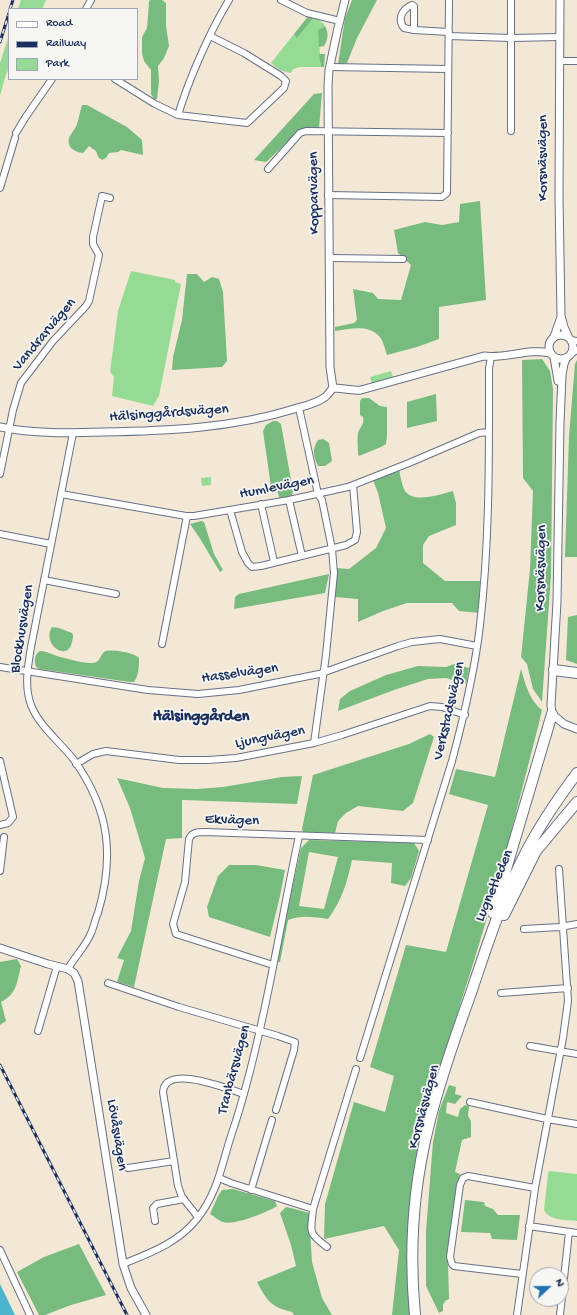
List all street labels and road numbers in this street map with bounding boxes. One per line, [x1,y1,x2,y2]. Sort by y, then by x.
street label: Korsnäsvägen [535,115,553,201]
street label: Kopparvägen [305,151,325,235]
street label: Vandrarvägen [9,295,81,375]
street label: Hälsinggårdsvägen [109,401,229,427]
street label: Humlevägen [238,472,316,504]
street label: Korsnäsvägen [532,525,552,611]
street label: Blockhusvägen [7,583,39,675]
street label: Hasselvägen [200,660,280,688]
street label: Verkstadsvägen [430,660,470,762]
street label: Ljungvägen [233,722,307,754]
street label: Ekvägen [205,811,259,831]
street label: Lugnetleden [472,847,518,925]
street label: Tranbärsvägen [214,1023,256,1117]
street label: Korsnäsvägen [405,1063,445,1151]
street label: Lövåsvägen [101,1098,131,1172]

